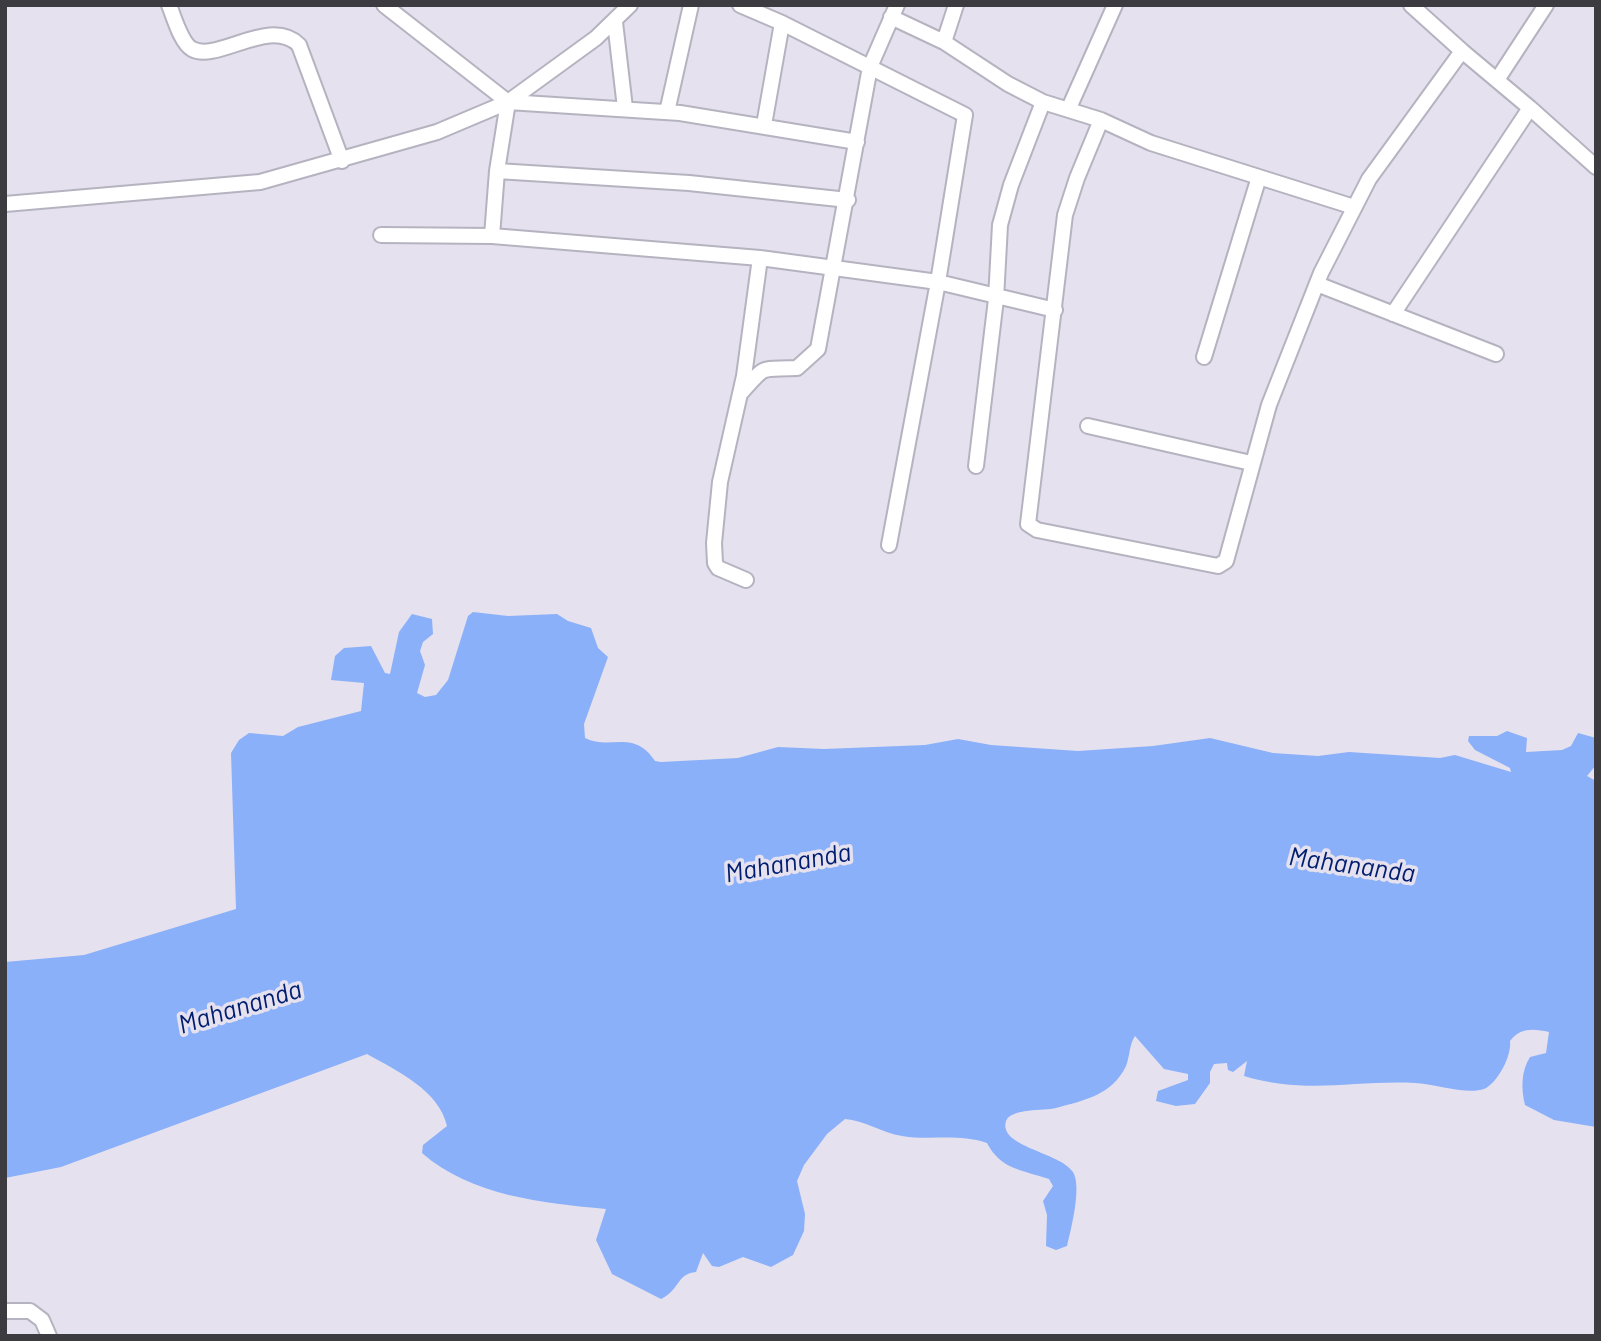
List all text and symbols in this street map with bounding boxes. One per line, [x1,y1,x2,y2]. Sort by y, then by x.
water label: Mahananda [723,837,853,889]
water label: Mahananda [1287,841,1417,889]
water label: Mahananda [174,973,306,1041]

